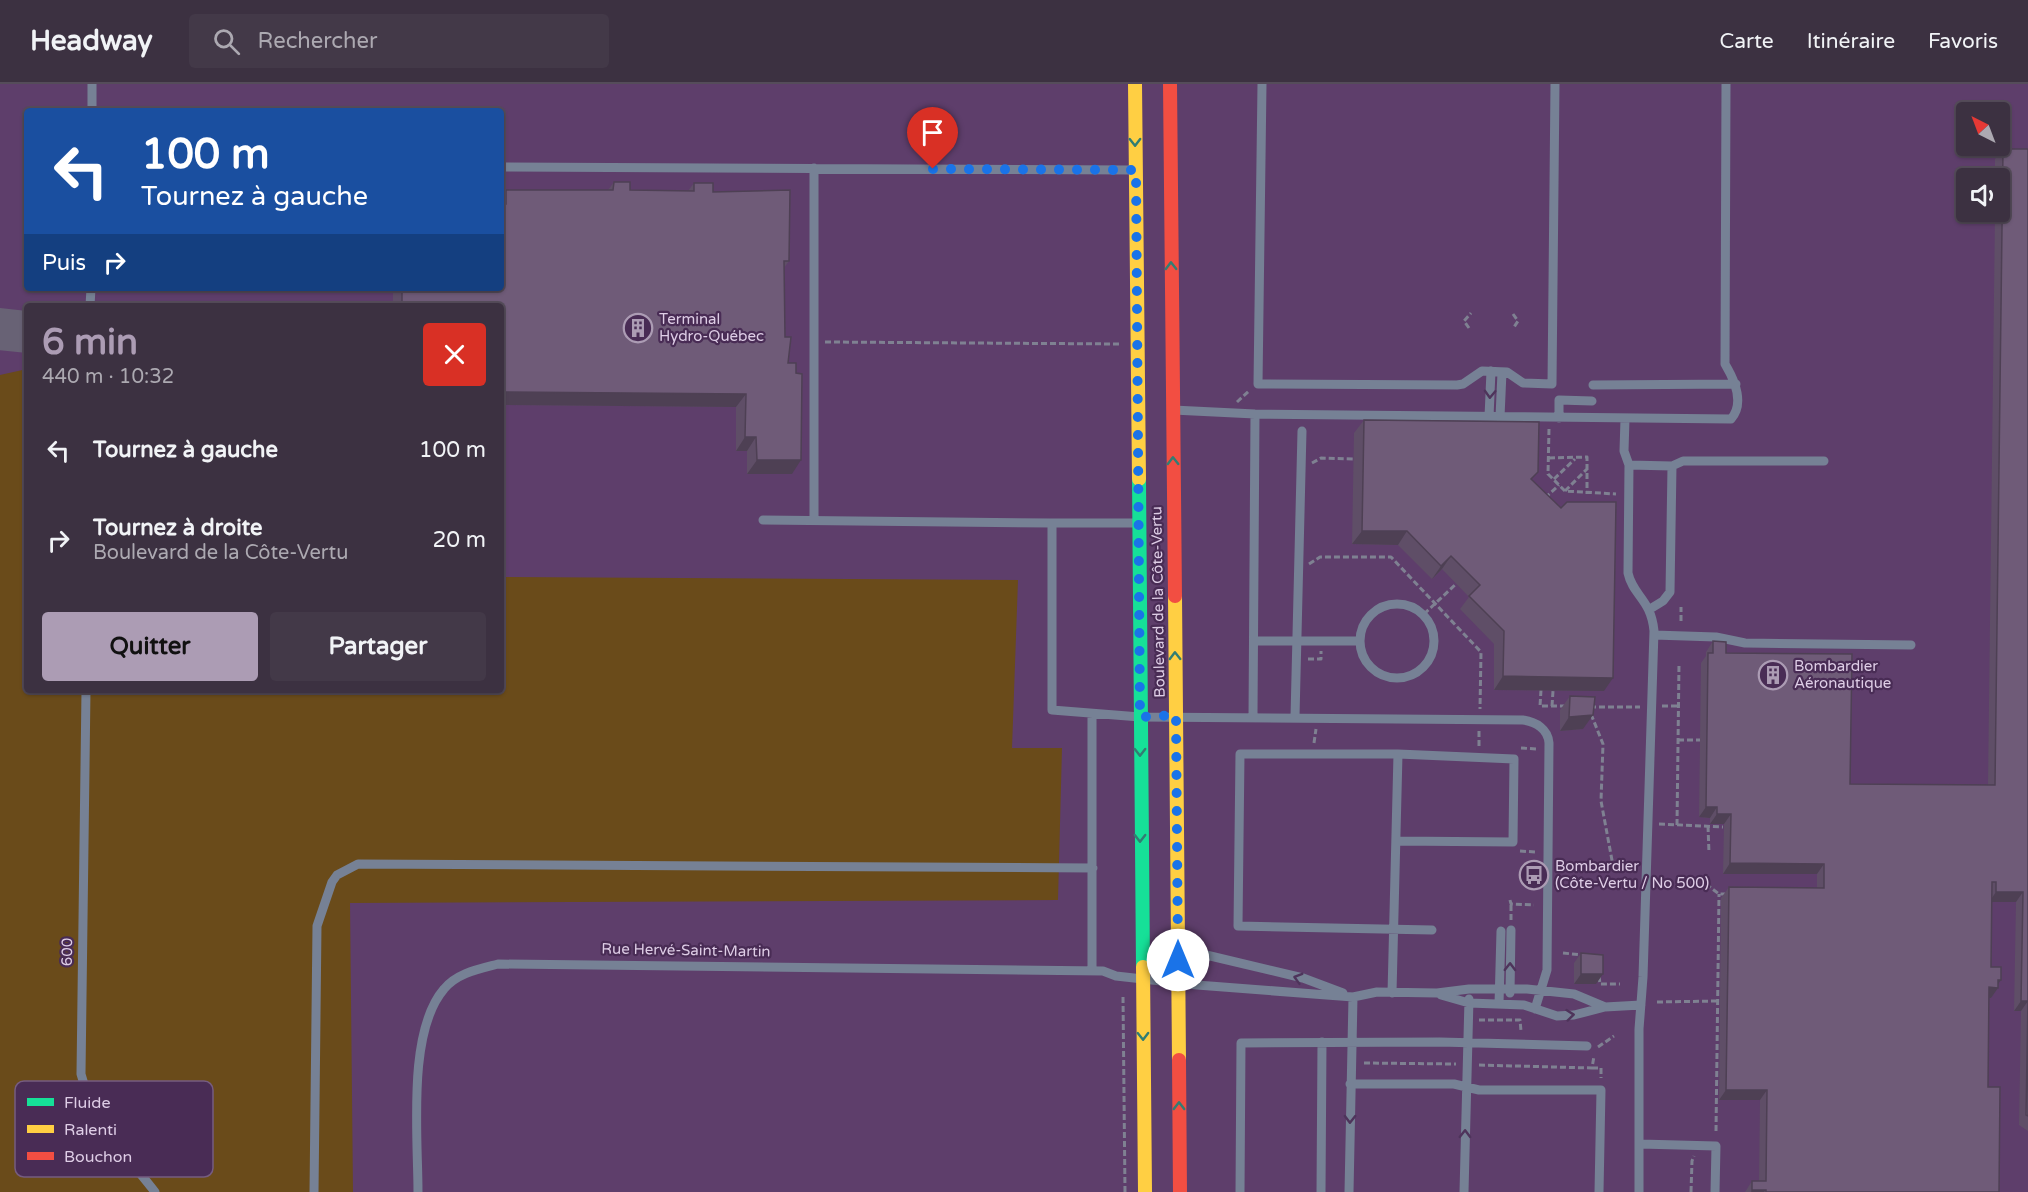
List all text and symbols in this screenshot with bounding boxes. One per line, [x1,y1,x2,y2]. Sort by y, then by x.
search box [189,14,609,68]
text: Headway [30,24,153,58]
icon: search [210,25,243,58]
text: Rechercher [258,28,377,54]
text: Carte [1720,29,1774,54]
text: Itinéraire [1807,29,1895,54]
text: Favoris [1928,29,1998,54]
north arrow [1956,102,2010,156]
map controls [1956,102,2010,222]
pin [907,107,958,169]
icon: arrive [916,116,949,149]
text: 100 m [141,129,270,180]
icon: left [42,132,120,210]
one-way arrow [1129,138,1142,147]
button: sound [1956,168,2010,222]
text: Tournez à gauche [141,180,368,213]
icon: right [98,246,131,279]
text: Puis [42,250,86,276]
one-way arrow [1165,262,1177,271]
place label: Terminal Hydro-Québec [659,310,764,345]
building icon: Terminal Hydro-Québec [622,312,654,344]
text: 6 min [42,321,138,364]
button: close [423,323,486,386]
text: 440 m · 10:32 [42,365,174,389]
one-way arrow [1484,390,1497,399]
icon: left [42,434,75,467]
text: Tournez à gauche [93,437,278,463]
text: 100 m [419,437,486,463]
one-way arrow [1167,457,1179,466]
street label: Boulevard de la Côte-Vertu [1147,506,1169,698]
text: Tournez à droite [93,515,262,541]
icon: right [42,524,75,557]
text: 20 m [432,527,486,553]
text: Boulevard de la Côte-Vertu [93,541,348,565]
button: Quitter [42,612,258,681]
button: Partager [270,612,486,681]
one-way arrow [1169,652,1181,661]
place label: Bombardier Aéronautique [1794,657,1891,692]
building icon: Bombardier Aéronautique [1757,659,1789,691]
one-way arrow [1134,748,1146,757]
one-way arrow [1134,833,1146,842]
place label: Bombardier (Côte-Vertu / No 500) [1555,857,1709,892]
bus stop icon: Bombardier (Côte-Vertu / No 500) [1518,859,1550,891]
position arrow [1146,928,1210,992]
street label: 600 [58,938,76,966]
street label: Rue Hervé-Saint-Martin [601,940,771,960]
one-way arrow [1504,963,1516,972]
one-way arrow [1293,972,1303,985]
one-way arrow [1565,1009,1575,1022]
one-way arrow [1137,1032,1149,1041]
legend [15,1081,213,1177]
text: Fluide [64,1093,110,1113]
one-way arrow [1173,1102,1185,1111]
one-way arrow [1344,1114,1356,1123]
text: Ralenti [64,1120,117,1140]
one-way arrow [1459,1129,1471,1138]
text: Bouchon [64,1147,132,1167]

